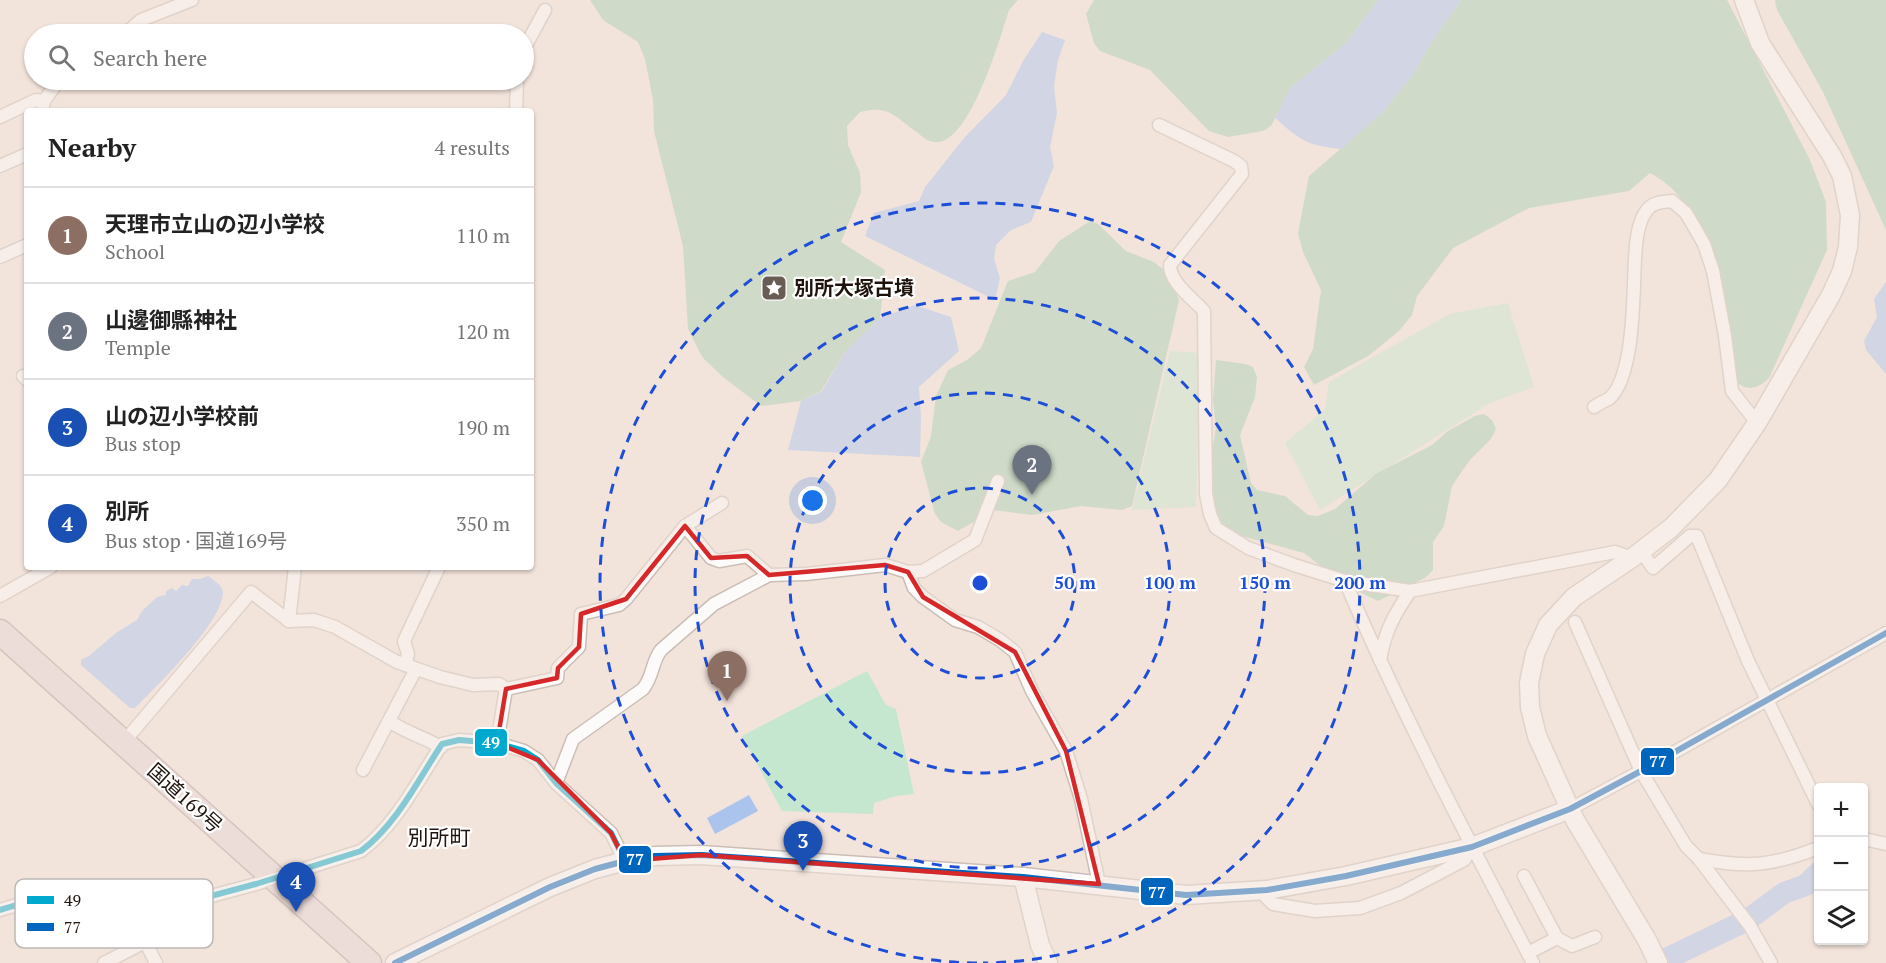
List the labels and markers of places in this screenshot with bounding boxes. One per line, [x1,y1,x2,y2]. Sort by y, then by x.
place icon: 別所大塚古墳 [759,273,789,303]
place label: 別所大塚古墳 [794,274,914,301]
pin: 2 [1012,446,1052,495]
centre of rings [970,573,990,593]
pin: 1 [708,652,746,701]
pin: 3 [784,822,822,871]
pin: 4 [276,862,316,912]

